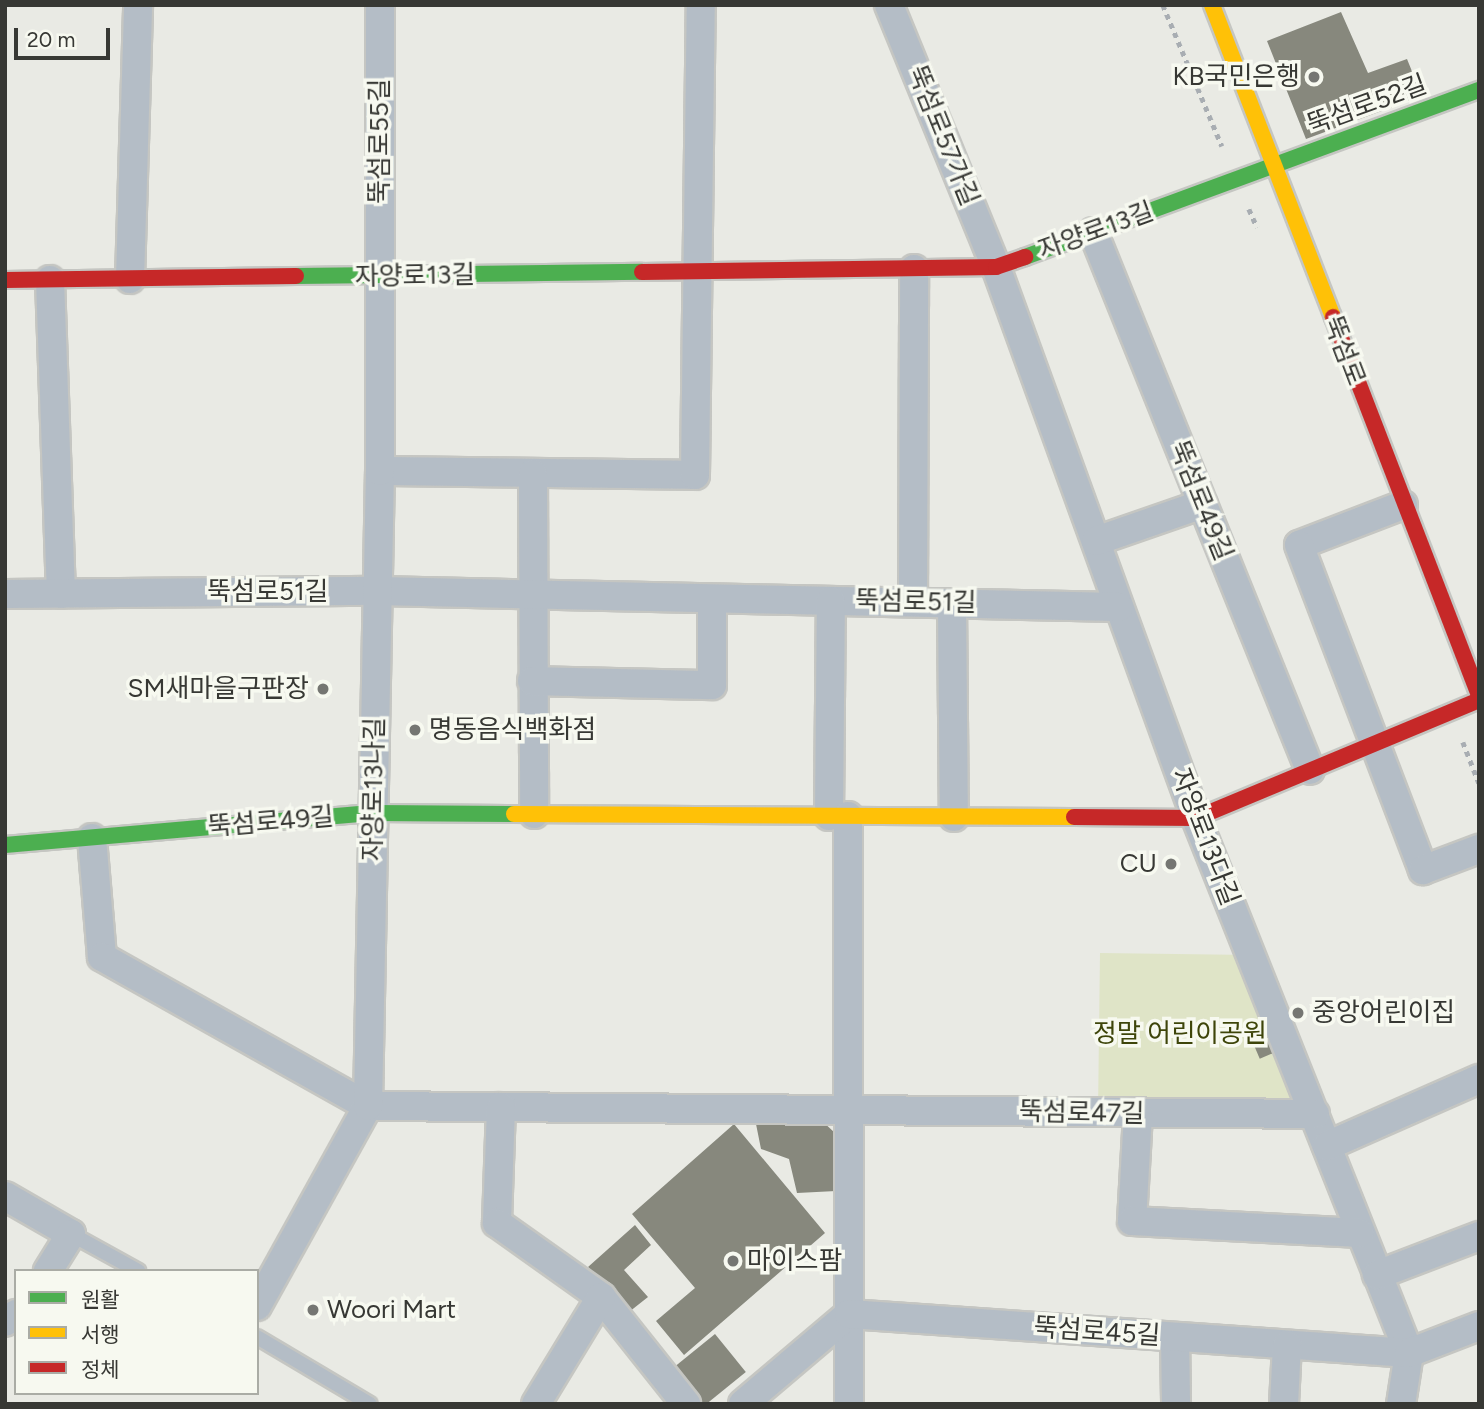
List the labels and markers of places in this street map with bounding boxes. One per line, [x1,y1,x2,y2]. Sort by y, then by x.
place label: KB국민은행 [1173,61,1300,93]
marker: KB국민은행 [1306,69,1322,85]
place label: SM새마을구판장 [128,673,309,705]
marker: SM새마을구판장 [315,681,331,697]
place label: 명동음식백화점 [429,714,596,746]
marker: 명동음식백화점 [407,722,423,738]
place label: CU [1120,848,1157,880]
marker: CU [1163,856,1179,872]
place label: 중앙어린이집 [1312,997,1456,1029]
marker: 중앙어린이집 [1290,1005,1306,1021]
place label: 마이스팜 [747,1245,843,1277]
marker: 마이스팜 [725,1253,741,1269]
place label: Woori Mart [327,1294,456,1326]
marker: Woori Mart [305,1302,321,1318]

